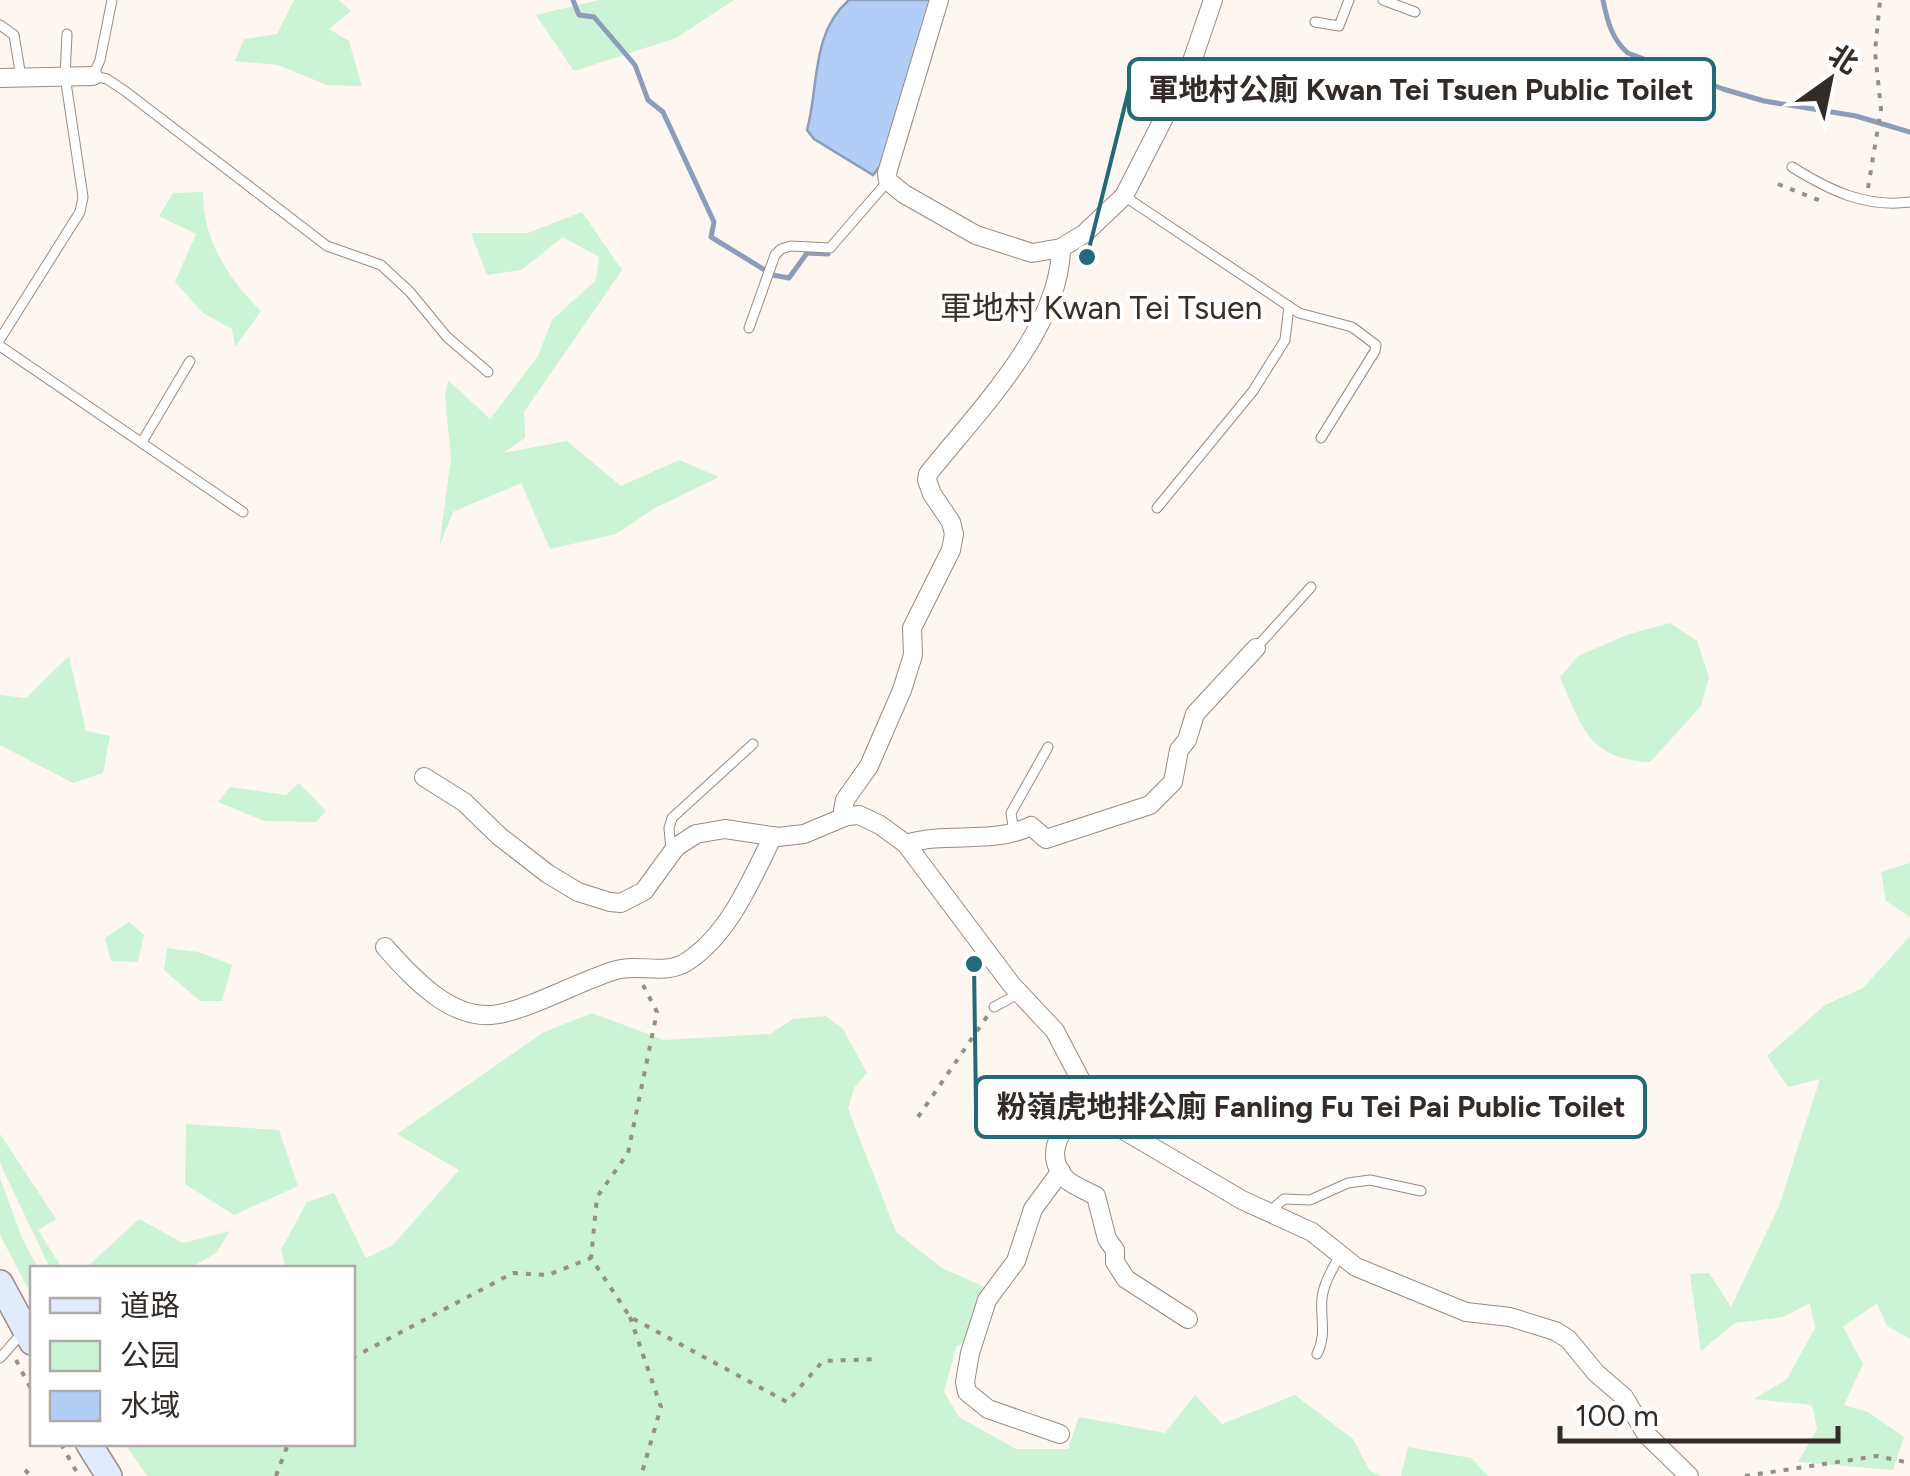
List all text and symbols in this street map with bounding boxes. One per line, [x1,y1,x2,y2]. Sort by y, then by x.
north arrow [1780,30,1880,130]
text: 北 [1823,37,1865,81]
callout: 軍地村公廁 Kwan Tei Tsuen Public Toilet [1129,59,1714,119]
text: 軍地村公廁 Kwan Tei Tsuen Public Toilet [1149,71,1693,108]
district label: 軍地村 Kwan Tei Tsuen [940,289,1262,327]
callout: 粉嶺虎地排公廁 Fanling Fu Tei Pai Public Toilet [976,1077,1645,1137]
text: 粉嶺虎地排公廁 Fanling Fu Tei Pai Public Toilet [996,1088,1626,1125]
legend [30,1266,355,1446]
text: 道路 [120,1287,180,1324]
text: 公园 [120,1337,180,1374]
scale bar [1560,1381,1838,1443]
text: 水域 [120,1387,180,1424]
text: 100 m [1575,1397,1659,1434]

